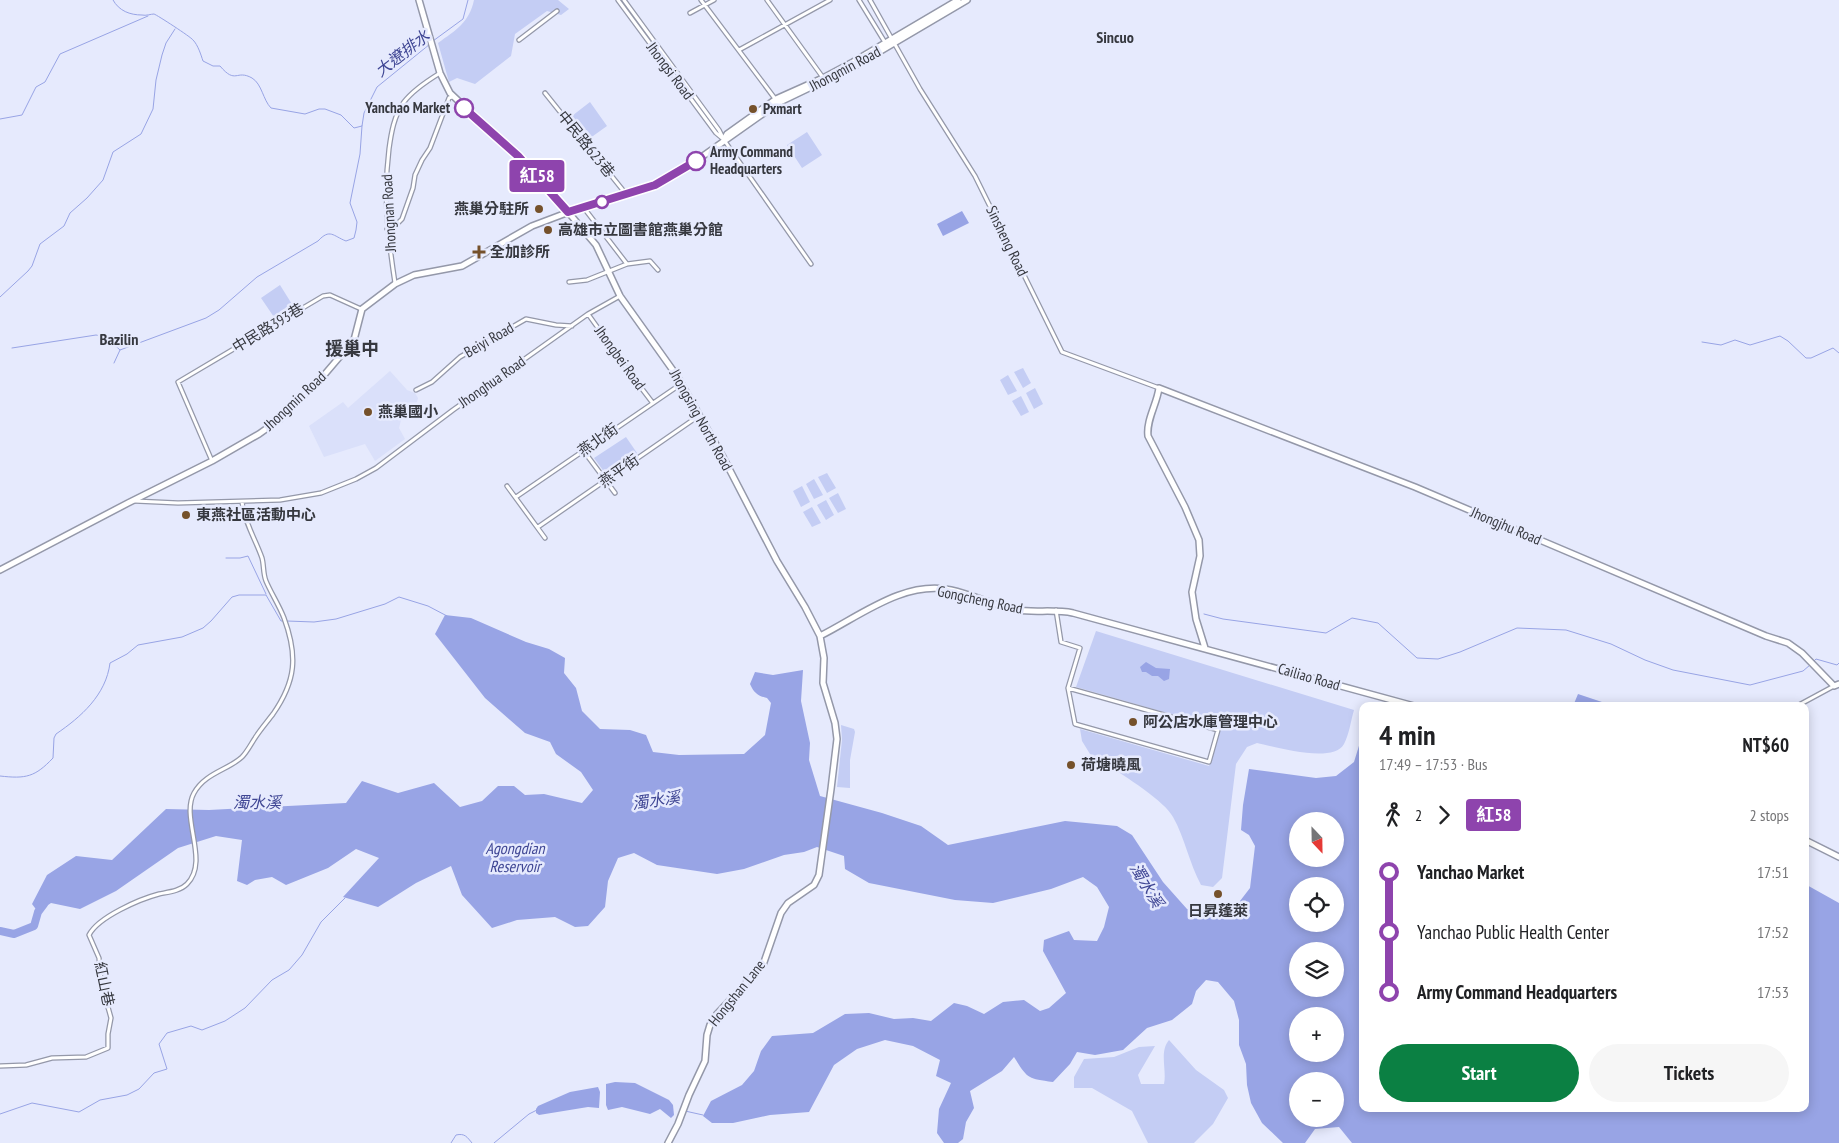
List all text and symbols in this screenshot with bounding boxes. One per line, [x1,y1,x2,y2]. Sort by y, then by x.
water label: 大遼排水 [371,25,434,81]
district label: Sincuo [1096,27,1134,47]
street label: Jhongsi Road [642,37,698,103]
street label: Jhongmin Road [805,42,884,96]
place label: Yanchao Market [364,98,451,117]
marker: Yanchao Market [454,98,474,118]
place label: Pxmart [763,99,802,118]
marker: Pxmart [747,103,759,115]
street label: 中民路623巷 [554,107,619,181]
place label: Army Command Headquarters [709,142,793,178]
marker: Army Command Headquarters [686,151,706,171]
line badge: 紅58 [508,160,566,192]
text: 紅58 [519,164,555,187]
street label: Jhongnan Road [377,174,400,253]
unlabelled marker [595,195,609,209]
place label: 燕巢分駐所 [454,199,529,218]
street label: Sinsheng Road [982,202,1033,279]
marker: 燕巢分駐所 [533,203,545,215]
place label: 高雄市立圖書館燕巢分館 [558,220,723,239]
marker: 高雄市立圖書館燕巢分館 [542,224,554,236]
place label: 全加診所 [490,242,550,261]
marker: 全加診所 [472,245,486,259]
street label: 中民路393巷 [228,299,307,356]
street label: Beiyi Road [461,318,517,361]
street label: Jhongbei Road [590,321,650,393]
district label: Bazilin [100,329,138,349]
district label: 援巢中 [325,337,379,360]
street label: Jhonghua Road [454,352,529,412]
street label: Jhongsing North Road [665,365,737,474]
street label: Jhongmin Road [259,367,330,435]
place label: 燕巢國小 [378,402,439,421]
marker: 燕巢國小 [362,406,374,418]
street label: 燕北街 [574,419,622,460]
street label: 燕平街 [595,450,643,491]
street label: Jhongjhu Road [1467,502,1544,549]
place label: 東燕社區活動中心 [196,505,316,524]
marker: 東燕社區活動中心 [180,509,192,521]
street label: Gongcheng Road [936,581,1025,618]
street label: Cailiao Road [1276,659,1342,694]
place label: 阿公店水庫管理中心 [1143,712,1278,731]
marker: 阿公店水庫管理中心 [1127,716,1139,728]
text: 4 min [1379,716,1436,753]
text: NT$60 [1742,733,1789,757]
text: 17:49 – 17:53 · Bus [1379,754,1487,774]
place label: 荷塘曉風 [1081,755,1141,774]
marker: 荷塘曉風 [1065,759,1077,771]
water label: 濁水溪 [631,786,683,813]
water label: 濁水溪 [233,792,283,812]
icon: walk [1379,801,1407,829]
icon: forward [1430,801,1458,829]
text: 紅58 [1476,803,1511,826]
text: 2 [1415,805,1422,825]
text: 2 stops [1749,805,1789,825]
north arrow [1289,812,1344,868]
map controls [1289,812,1344,1127]
water label: Agongdian Reservoir [486,838,545,876]
water label: 濁水溪 [1126,859,1169,912]
text: Yanchao Market [1417,860,1524,884]
text: 17:51 [1757,862,1789,882]
button: locate [1289,877,1344,932]
marker: 日昇蓬萊 [1212,888,1224,900]
place label: 日昇蓬萊 [1188,901,1248,920]
text: Yanchao Public Health Center [1417,920,1609,944]
text: 17:52 [1757,922,1789,942]
button: layers [1289,942,1344,997]
street label: Hongshan Lane [704,956,769,1030]
street label: 紅山巷 [91,960,118,1008]
text: Army Command Headquarters [1417,980,1617,1004]
text: 17:53 [1757,982,1789,1002]
button: + [1289,1007,1344,1062]
button: Start [1379,1044,1579,1102]
button: Tickets [1589,1044,1789,1102]
button: − [1289,1072,1344,1127]

